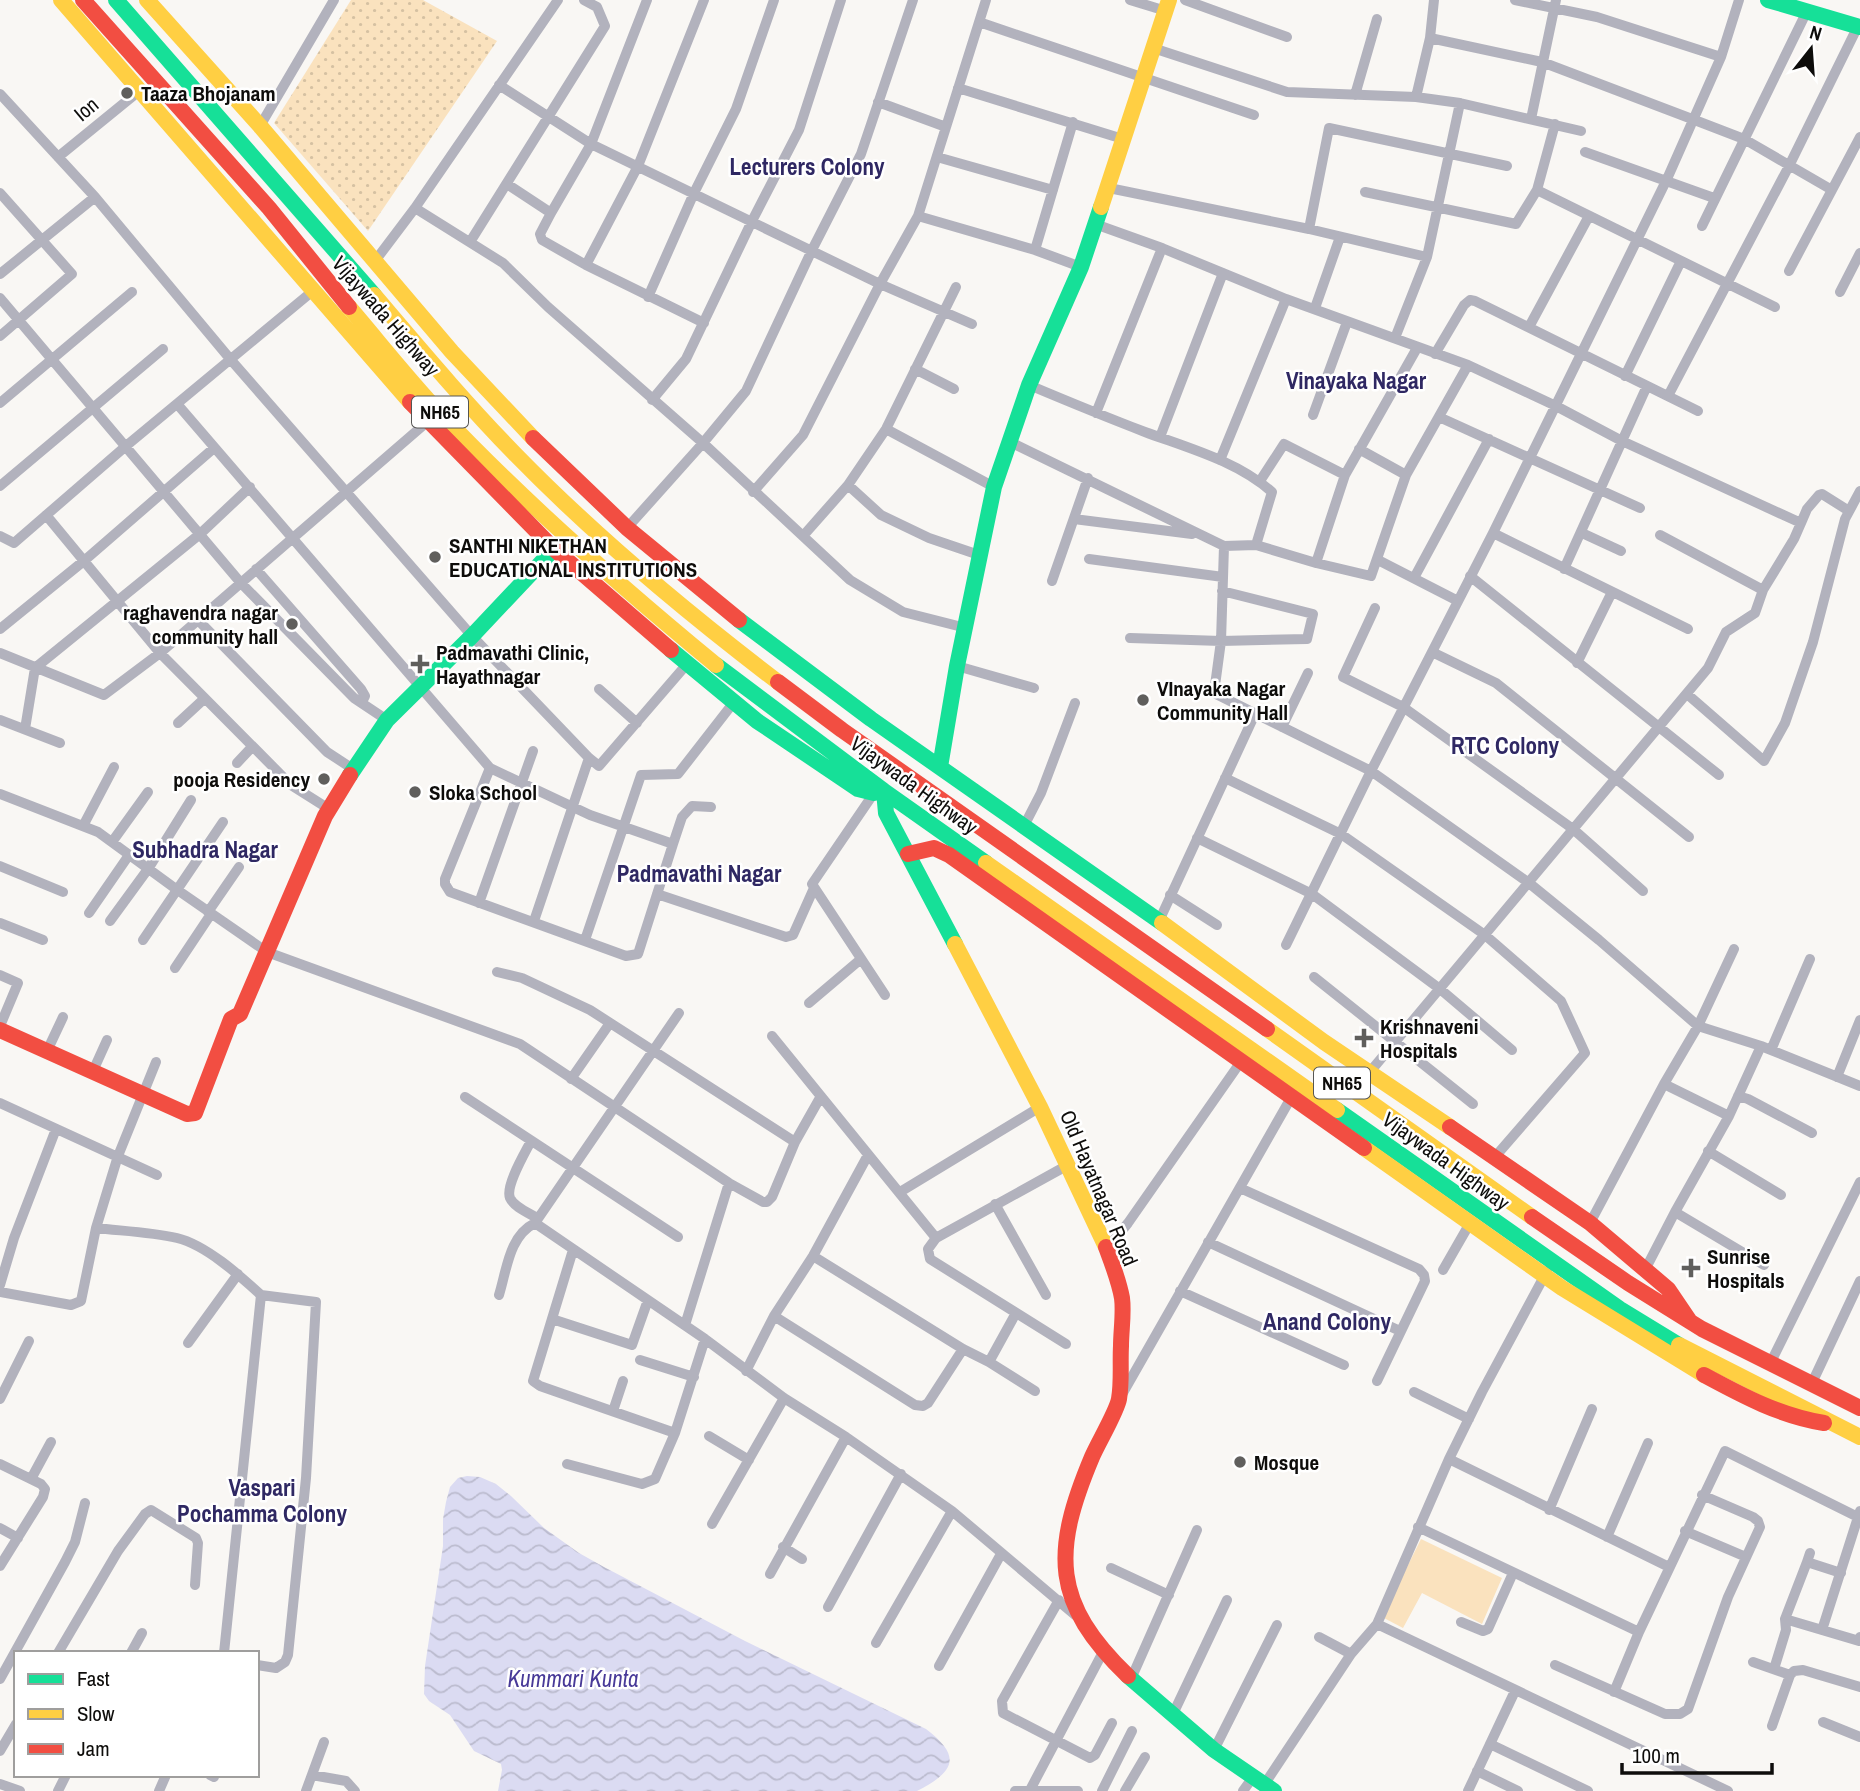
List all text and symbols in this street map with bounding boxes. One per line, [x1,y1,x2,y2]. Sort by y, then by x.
north arrow [1776,14,1846,84]
text: N [1807,19,1825,47]
place label: Taaza Bhojanam [141,79,276,108]
marker: Taaza Bhojanam [119,85,135,101]
street label: Ion [68,90,104,128]
district label: Lecturers Colony [729,151,885,182]
street label: Vijaywada Highway [326,250,447,383]
district label: Vinayaka Nagar [1286,365,1427,396]
road number: NH65 [412,396,468,428]
place label: SANTHI NIKETHAN EDUCATIONAL INSTITUTIONS [449,531,697,584]
marker: SANTHI NIKETHAN EDUCATIONAL INSTITUTIONS [427,549,443,565]
place label: raghavendra nagar community hall [123,598,278,651]
marker: raghavendra nagar community hall [284,616,300,632]
place label: Padmavathi Clinic, Hayathnagar [436,638,589,691]
marker: Padmavathi Clinic, Hayathnagar [410,654,430,674]
place label: VInayaka Nagar Community Hall [1157,674,1288,727]
marker: VInayaka Nagar Community Hall [1135,692,1151,708]
street label: Vijaywada Highway [844,729,984,841]
district label: RTC Colony [1451,730,1559,761]
place label: pooja Residency [173,765,310,794]
marker: pooja Residency [316,771,332,787]
place label: Sloka School [429,778,537,807]
marker: Sloka School [407,784,423,800]
district label: Subhadra Nagar [132,834,279,865]
district label: Padmavathi Nagar [617,858,782,889]
place label: Krishnaveni Hospitals [1380,1012,1479,1065]
marker: Krishnaveni Hospitals [1354,1028,1374,1048]
road number: NH65 [1314,1068,1370,1098]
street label: Vijaywada Highway [1376,1105,1516,1217]
street label: Old Hayatnagar Road [1053,1106,1145,1270]
place label: Sunrise Hospitals [1707,1242,1785,1295]
marker: Sunrise Hospitals [1681,1258,1701,1278]
district label: Anand Colony [1263,1306,1391,1337]
place label: Mosque [1254,1448,1319,1477]
marker: Mosque [1232,1454,1248,1470]
district label: Vaspari Pochamma Colony [177,1472,347,1529]
legend [14,1651,259,1777]
water label: Kummari Kunta [507,1663,639,1694]
text: Fast [77,1664,110,1693]
text: Slow [77,1699,115,1728]
scale bar [1622,1732,1772,1776]
text: Jam [77,1734,110,1763]
text: 100 m [1632,1741,1680,1770]

